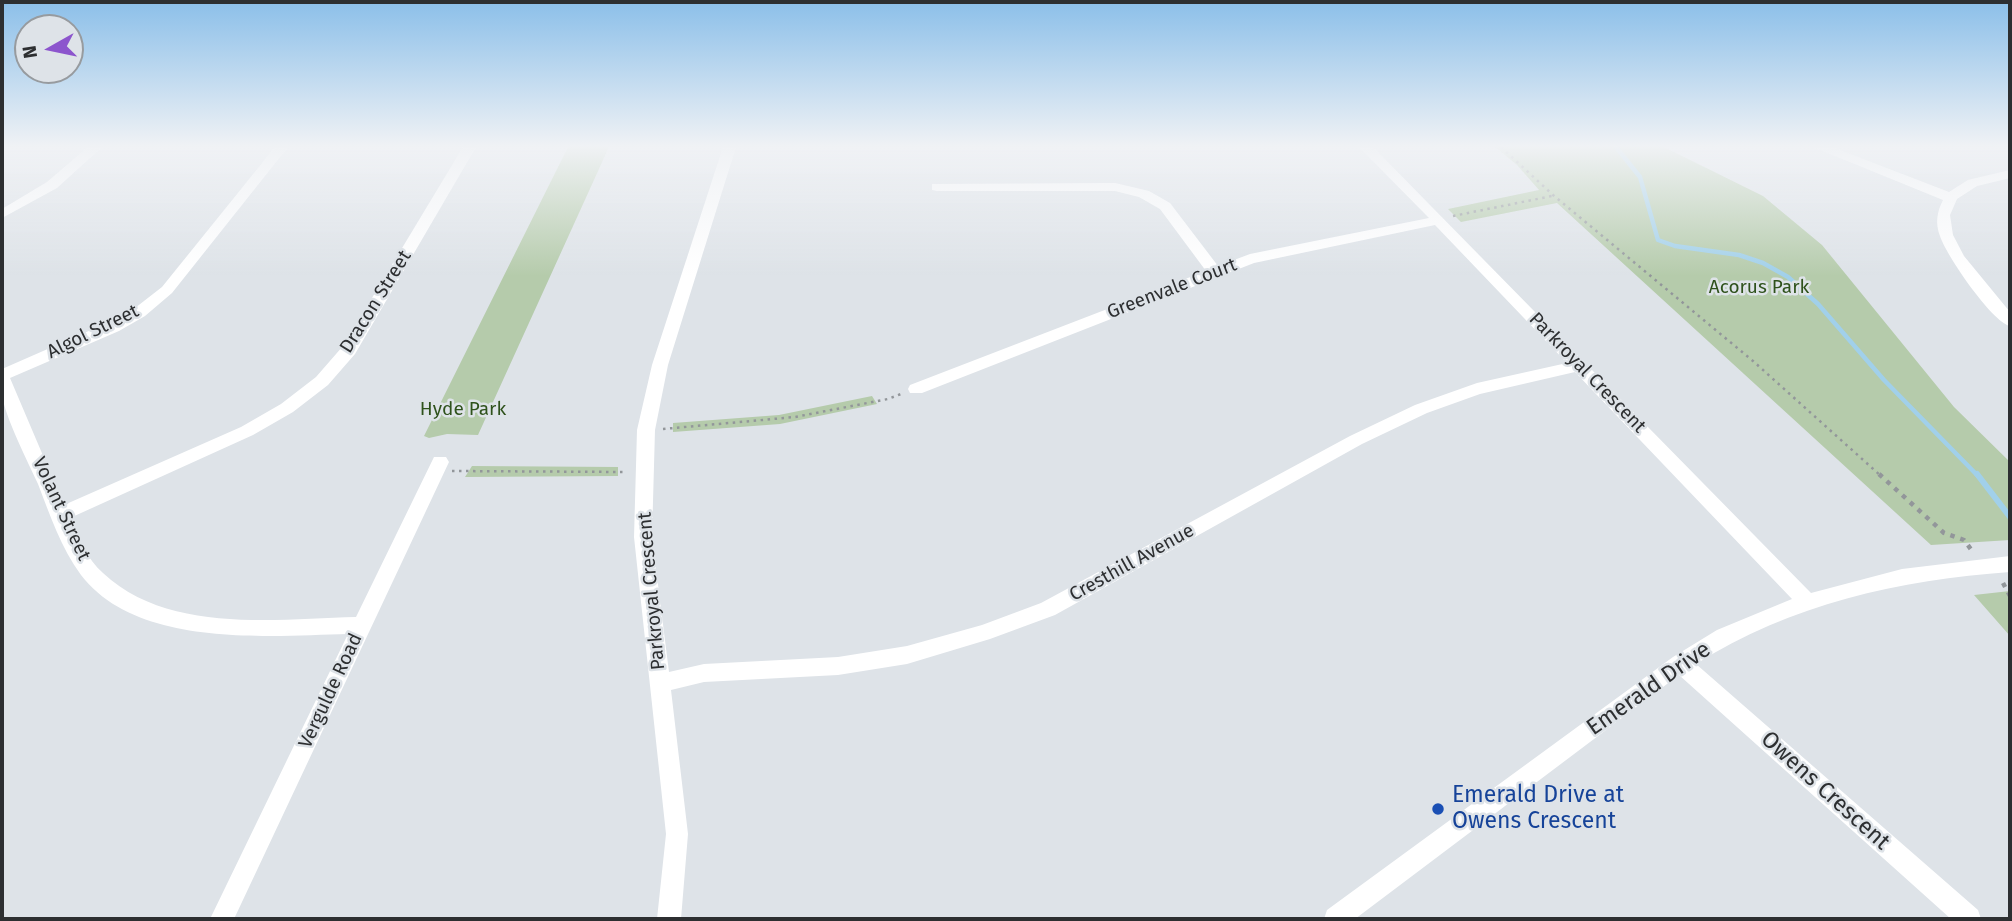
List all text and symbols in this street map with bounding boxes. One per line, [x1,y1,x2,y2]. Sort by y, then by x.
north arrow [14,14,84,84]
text: N [17,44,42,60]
street label: Dracon Street [335,246,417,358]
street label: Greenvale Court [1104,254,1240,324]
park label: Acorus Park [1709,277,1809,299]
street label: Algol Street [43,300,143,364]
street label: Parkroyal Crescent [1524,308,1650,438]
park label: Hyde Park [420,399,506,421]
street label: Volant Street [27,454,95,564]
street label: Parkroyal Crescent [634,511,670,671]
street label: Cresthill Avenue [1066,519,1198,607]
street label: Vergulde Road [294,630,368,752]
street label: Emerald Drive [1582,636,1716,742]
street label: Owens Crescent [1755,726,1895,856]
place label: Emerald Drive at Owens Crescent [1452,782,1624,836]
marker: Emerald Drive at Owens Crescent [1430,801,1446,817]

